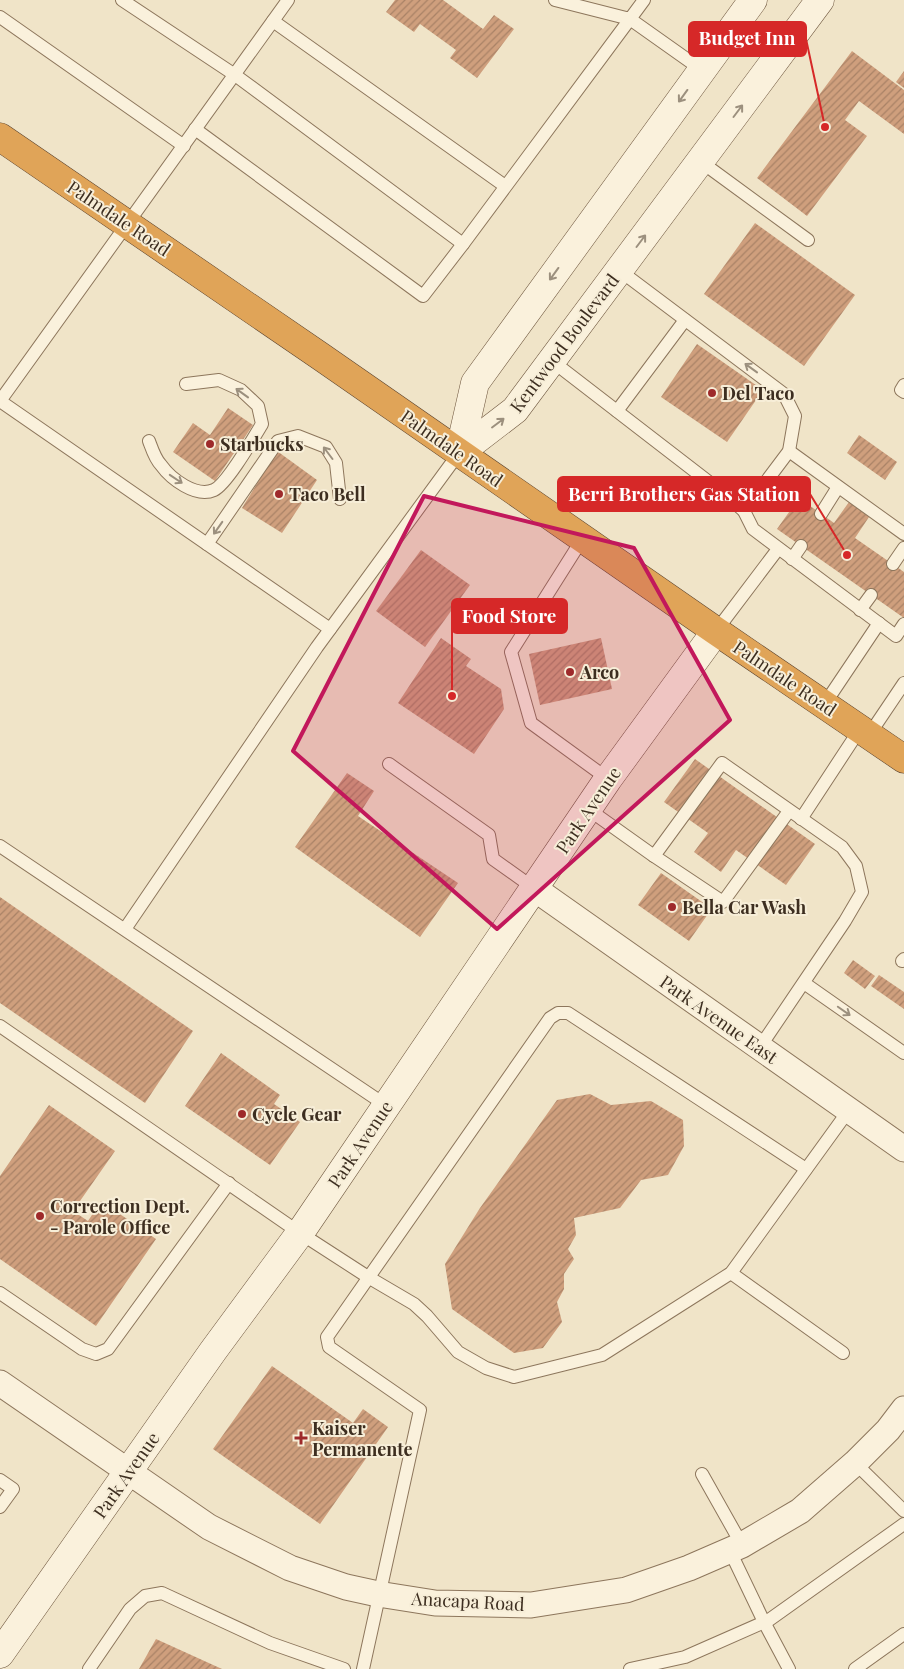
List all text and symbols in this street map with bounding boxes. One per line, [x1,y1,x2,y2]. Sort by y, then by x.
callout: Budget Inn [689,22,806,56]
text: Budget Inn [699,24,796,50]
one-way arrow [678,89,688,103]
one-way arrow [732,105,743,118]
street label: Palmdale Road [63,175,176,262]
one-way arrow [636,234,646,248]
one-way arrow [549,267,559,281]
street label: Kentwood Boulevard [504,268,624,417]
one-way arrow [745,363,758,374]
place label: Del Taco [722,381,794,405]
marker: Del Taco [706,387,718,399]
one-way arrow [235,388,249,398]
street label: Palmdale Road [396,404,508,492]
one-way arrow [491,418,504,429]
place label: Starbucks [220,432,303,456]
marker: Starbucks [204,438,216,450]
one-way arrow [323,446,333,460]
one-way arrow [169,474,183,485]
callout: Berri Brothers Gas Station [558,477,810,511]
text: Berri Brothers Gas Station [568,480,800,506]
place label: Taco Bell [289,482,366,506]
marker: Taco Bell [273,488,285,500]
one-way arrow [213,521,223,535]
callout: Food Store [452,599,567,633]
text: Food Store [462,602,556,628]
street label: Palmdale Road [729,635,842,722]
place label: Arco [579,660,619,684]
marker: Arco [564,666,576,678]
street label: Park Avenue [550,762,626,858]
place label: Bella Car Wash [682,895,806,919]
marker: Bella Car Wash [666,901,678,913]
street label: Park Avenue East [655,969,783,1069]
one-way arrow [836,1006,850,1016]
street label: Park Avenue [322,1096,398,1192]
place label: Cycle Gear [252,1102,342,1126]
marker: Cycle Gear [236,1108,248,1120]
place label: Correction Dept. - Parole Office [50,1194,190,1239]
marker: Correction Dept. - Parole Office [34,1210,46,1222]
place label: Kaiser Permanente [312,1416,413,1461]
street label: Park Avenue [87,1427,165,1523]
marker: Kaiser Permanente [294,1431,308,1445]
street label: Anacapa Road [410,1586,526,1616]

